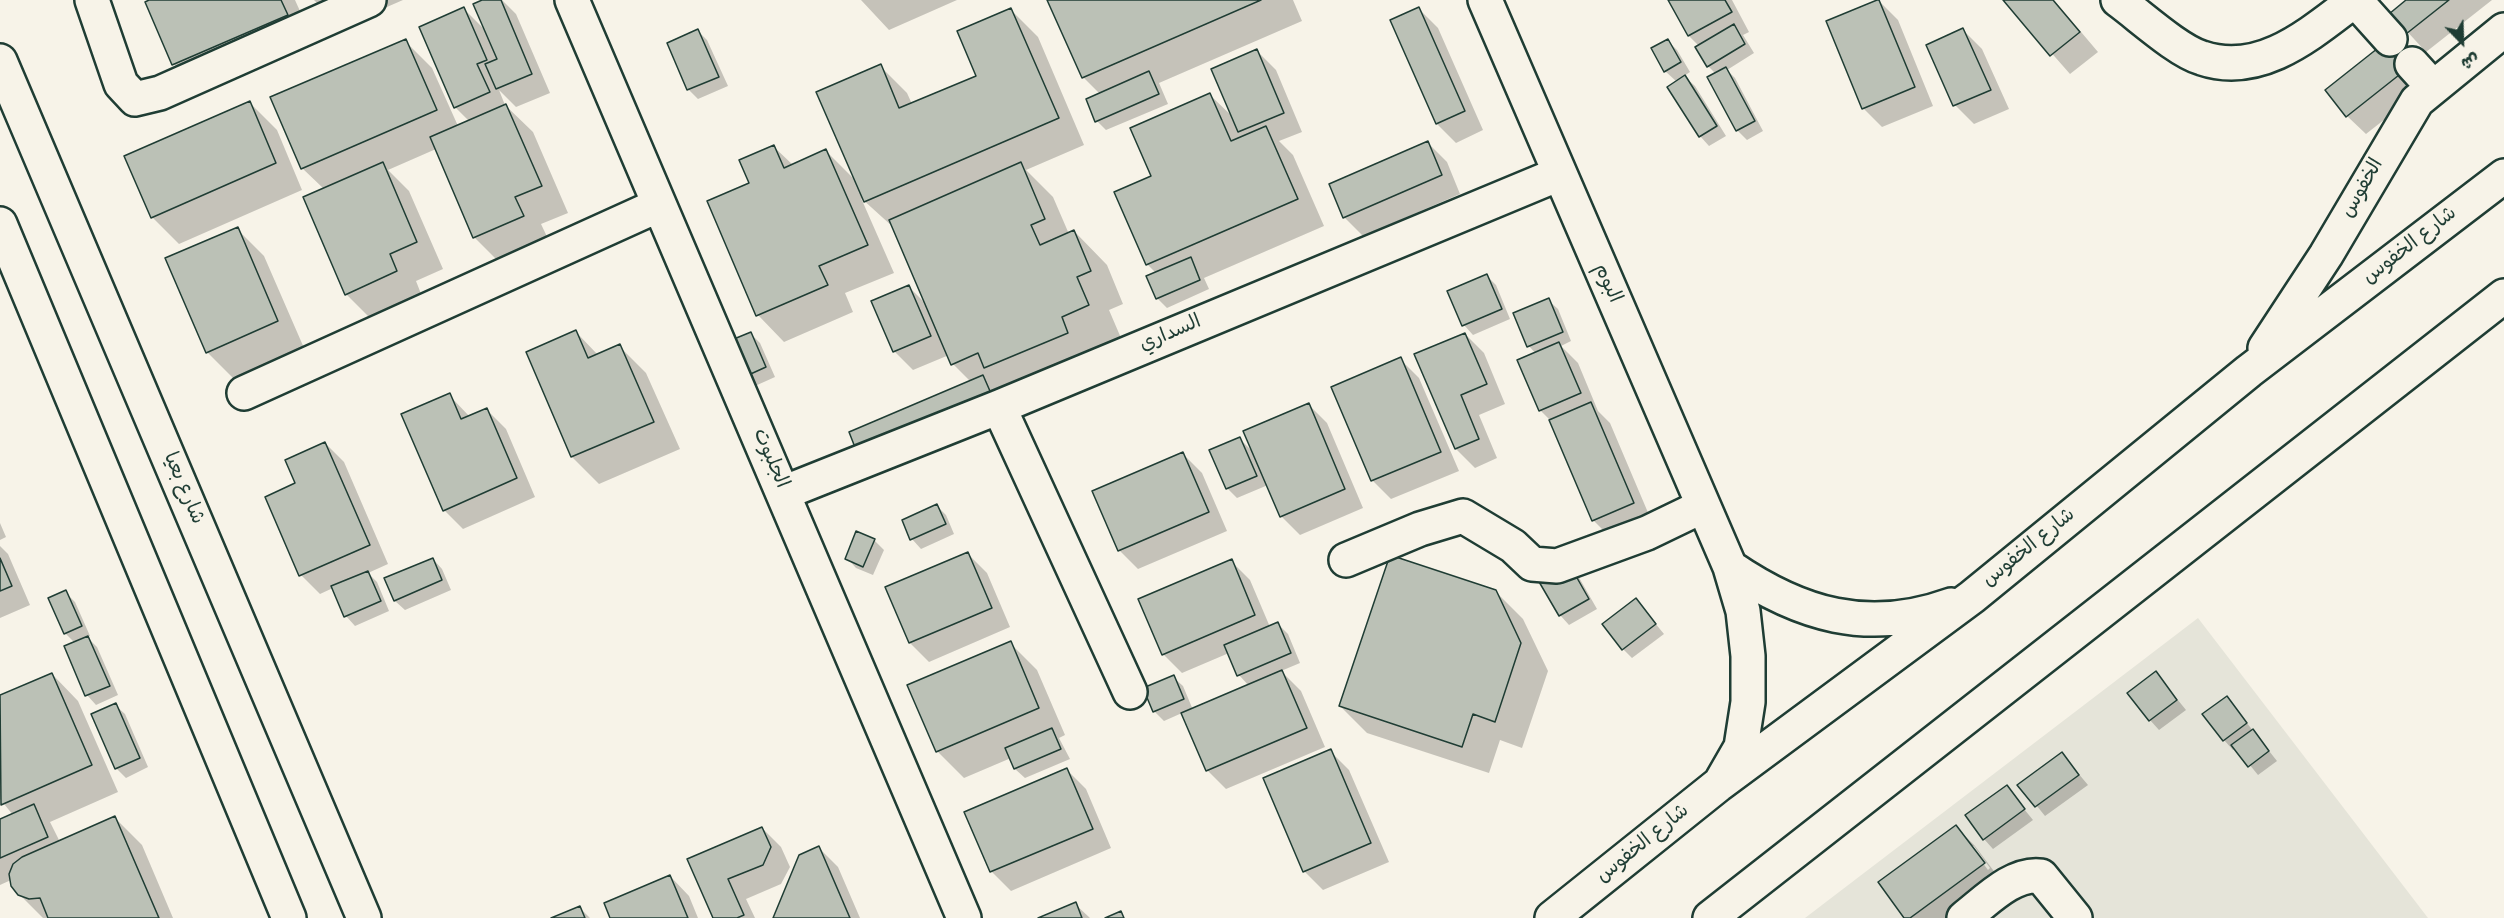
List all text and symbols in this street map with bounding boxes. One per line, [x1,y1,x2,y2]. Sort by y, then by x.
north arrow [2432,12,2492,72]
text: ش [2457,47,2481,71]
street label: الخفوس [2337,155,2391,223]
street label: شارع الخفوس [2359,203,2463,291]
street label: البوم [1587,261,1625,307]
street label: السداري [1137,311,1205,359]
street label: الجلبوت [746,426,792,492]
street label: شارع بعيا [156,449,208,529]
street label: شارع الخفوس [1979,504,2081,594]
street label: شارع الخفوس [1593,800,1695,890]

